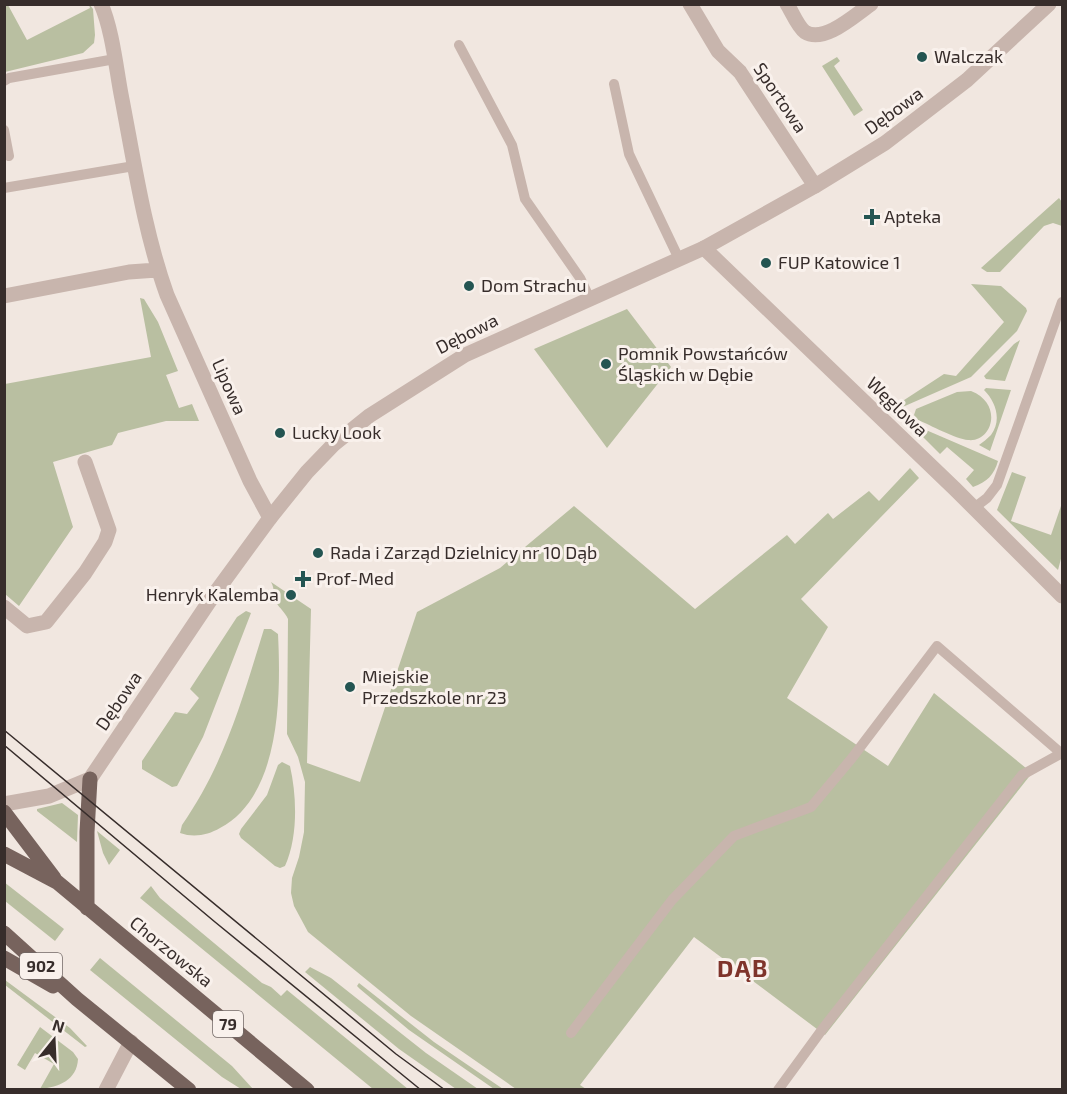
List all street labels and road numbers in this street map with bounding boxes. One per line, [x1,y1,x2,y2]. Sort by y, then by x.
street label: Sportowa [749,58,812,137]
street label: Dębowa [860,82,927,139]
street label: Dębowa [432,308,501,358]
street label: Lipowa [208,355,252,418]
street label: Węglowa [862,372,933,441]
street label: Dębowa [90,667,146,734]
street label: Chorzowska [126,911,218,991]
road number: 902 [20,953,62,979]
road number: 79 [213,1011,243,1037]

